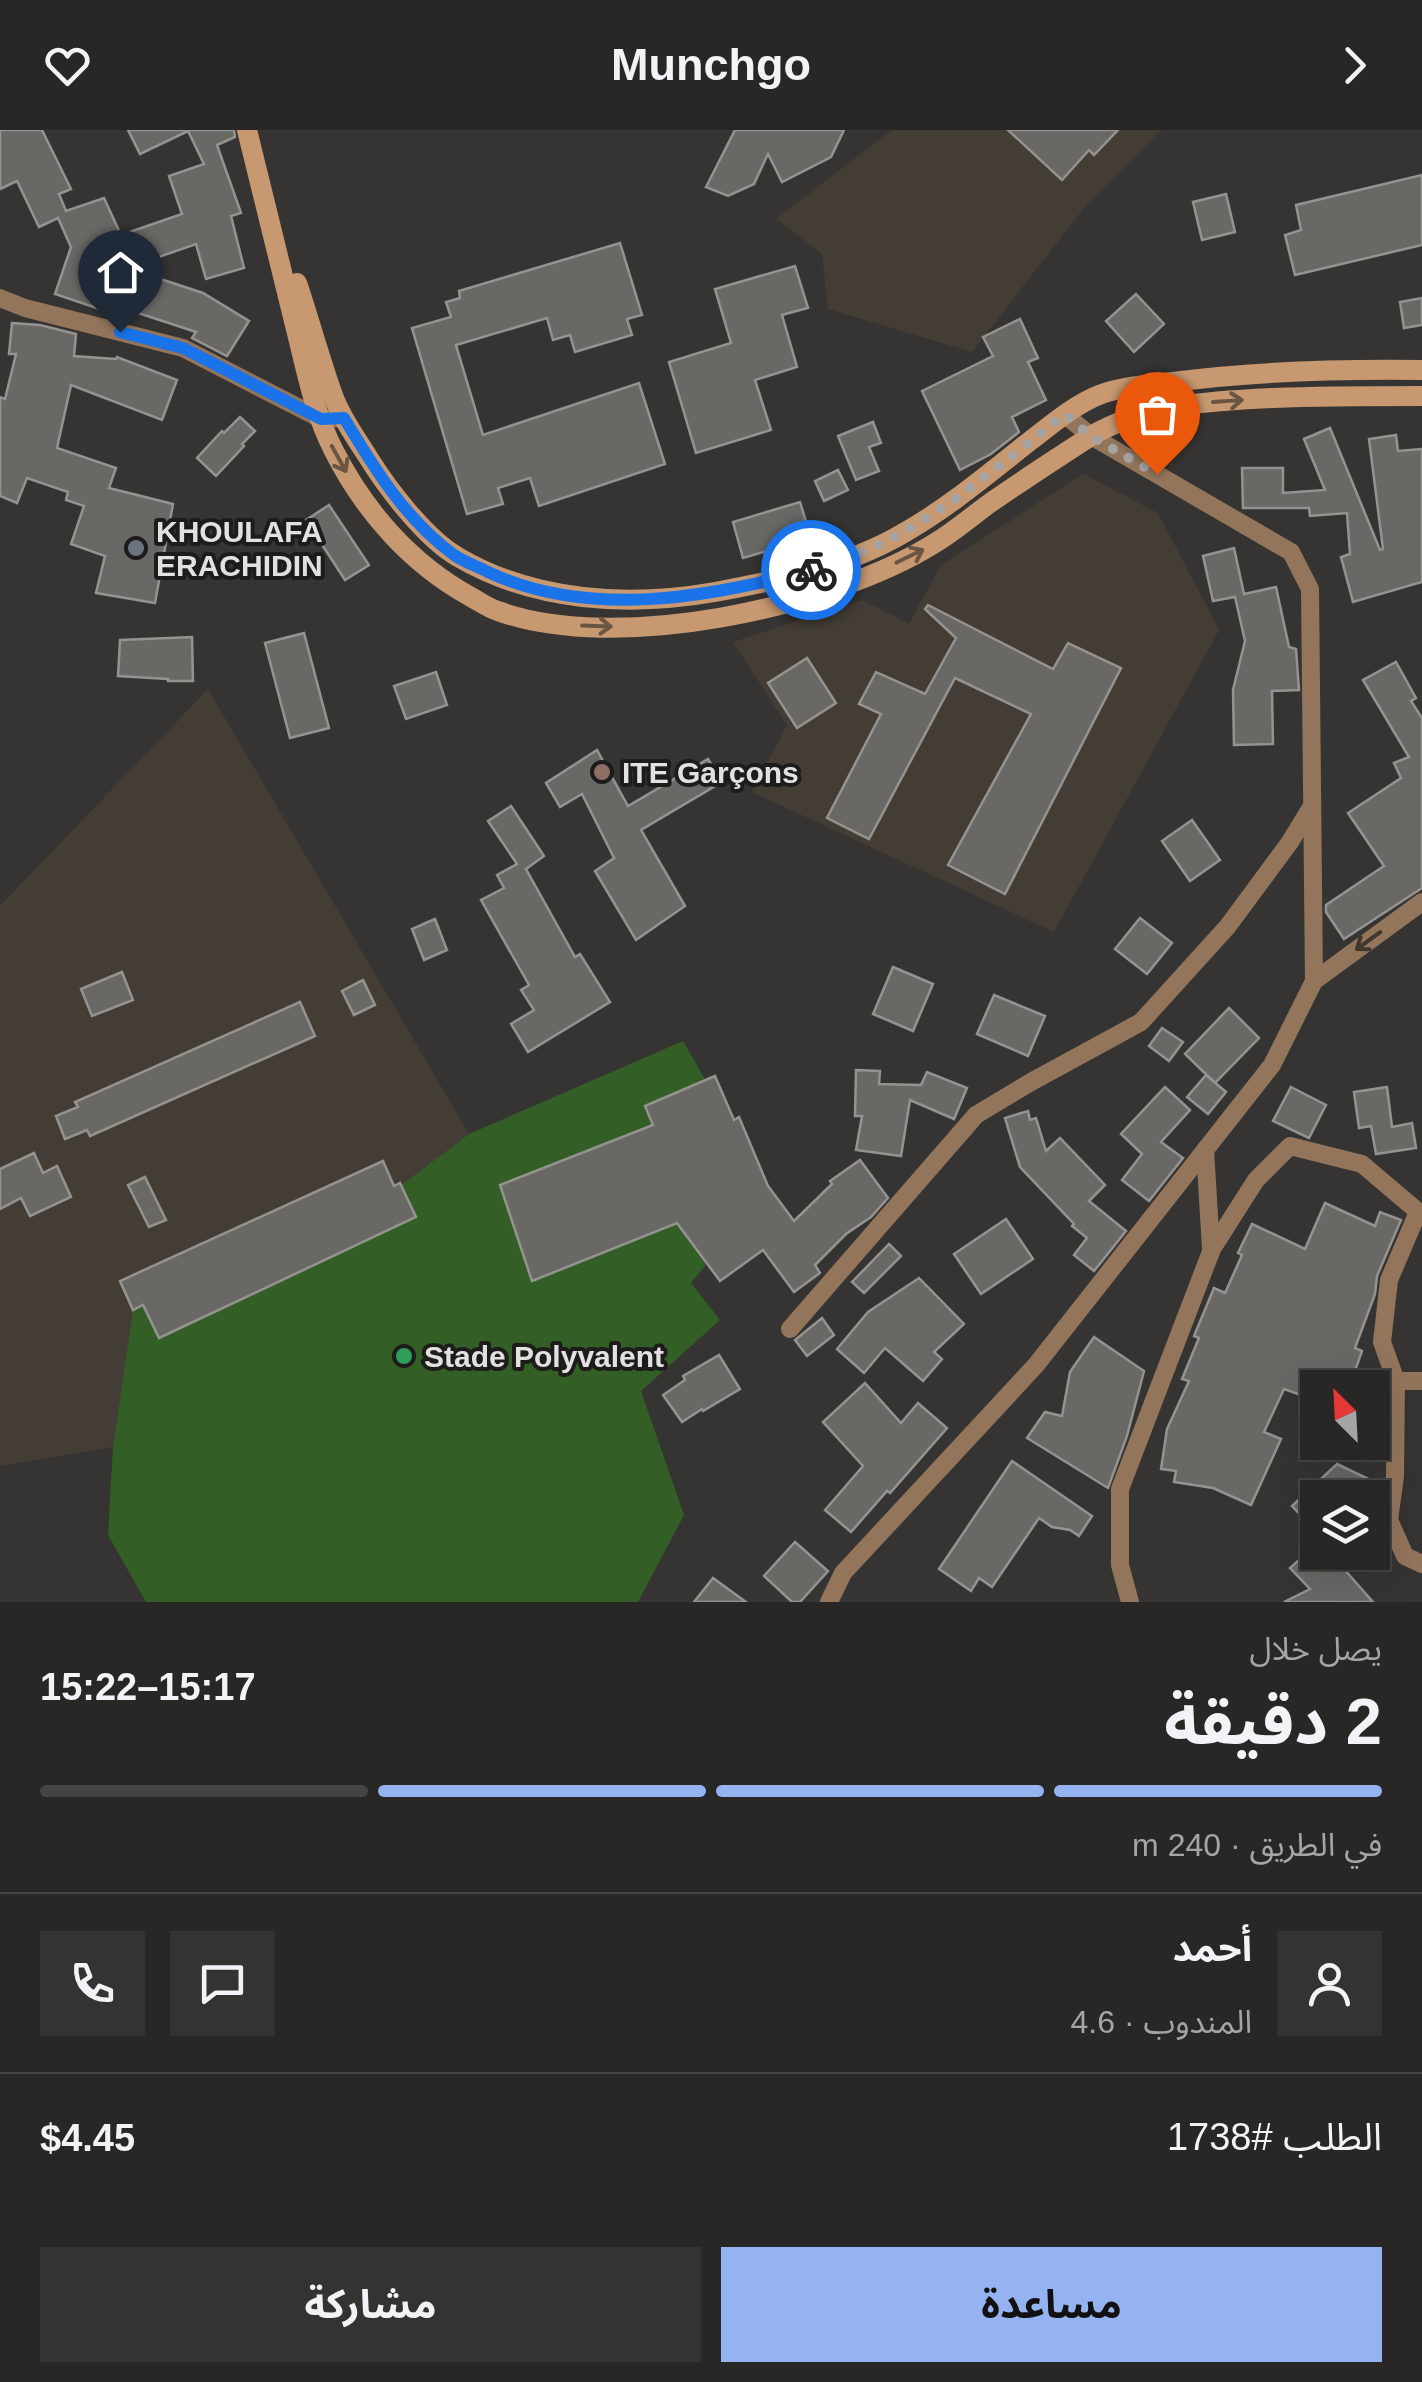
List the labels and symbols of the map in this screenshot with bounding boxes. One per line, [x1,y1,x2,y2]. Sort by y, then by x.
pin [78,230,163,333]
pin [1115,372,1200,475]
one-way arrow [1211,391,1243,410]
one-way arrow [329,444,349,473]
place label: KHOULAFA ERACHIDIN [156,515,323,582]
courier [761,520,861,620]
marker: KHOULAFA ERACHIDIN [125,537,147,559]
one-way arrow [895,545,925,564]
one-way arrow [580,616,612,635]
place label: ITE Garçons [622,756,799,789]
marker: ITE Garçons [591,761,613,783]
one-way arrow [1355,931,1382,952]
place label: Stade Polyvalent [424,1340,664,1373]
marker: Stade Polyvalent [393,1345,415,1367]
north arrow [1300,1370,1390,1460]

